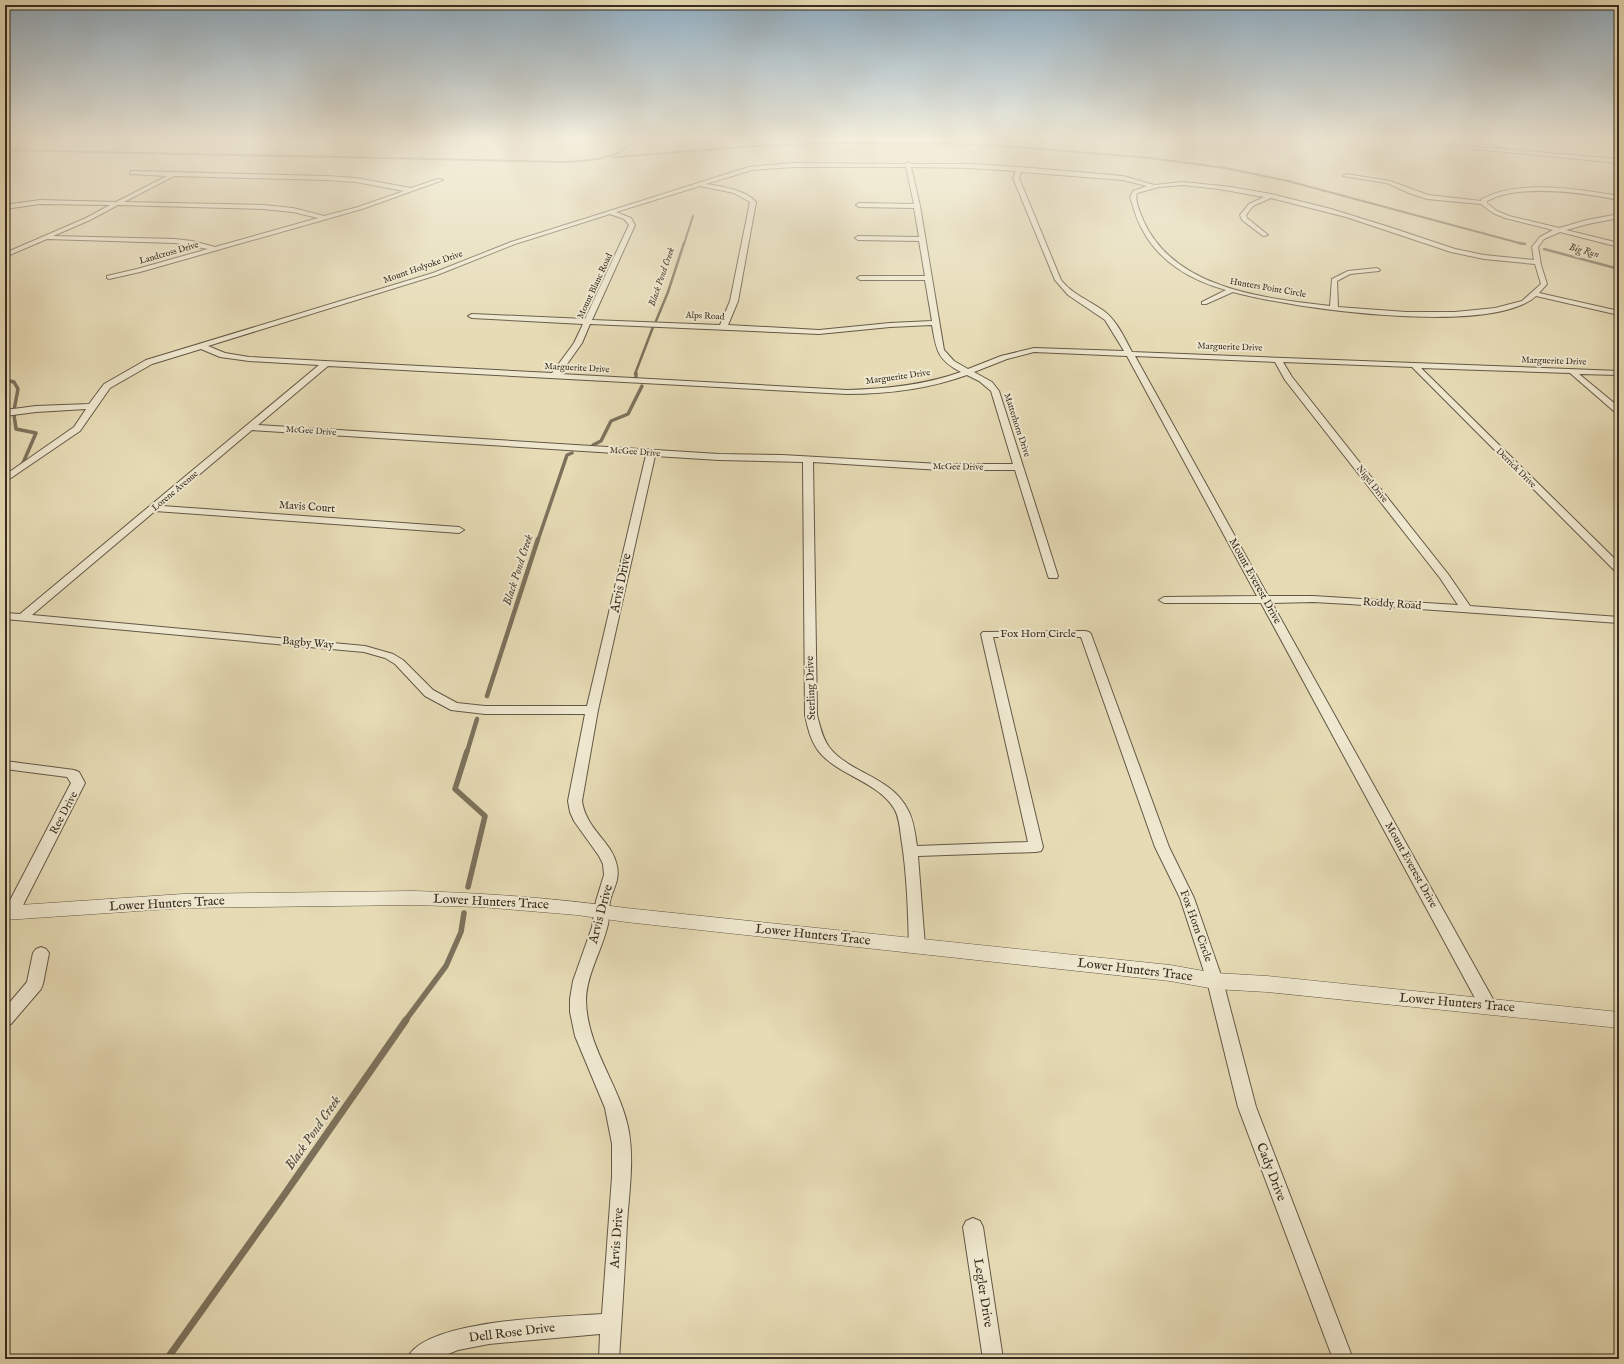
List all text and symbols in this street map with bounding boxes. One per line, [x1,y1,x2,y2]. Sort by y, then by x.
street label: Landcross Drive [138,239,200,267]
water label: Big Run [1567,241,1601,261]
water label: Black Pond Creek [646,246,678,308]
street label: Mount Holyoke Drive [382,248,464,286]
street label: Mount Blanc Road [575,251,615,320]
street label: Hunters Point Circle [1229,276,1307,300]
street label: Alps Road [684,309,725,323]
street label: Marguerite Drive [1197,340,1263,354]
street label: Marguerite Drive [1521,354,1587,368]
street label: Marguerite Drive [544,361,610,375]
street label: Marguerite Drive [865,367,931,387]
street label: Matterhorn Drive [1001,392,1033,458]
street label: McGee Drive [285,424,337,438]
street label: McGee Drive [609,445,661,459]
street label: Derrick Drive [1494,446,1538,490]
street label: McGee Drive [933,461,983,473]
street label: Nigel Drive [1354,463,1390,505]
street label: Lorene Avenue [150,468,200,514]
street label: Mavis Court [278,498,336,516]
water label: Black Pond Creek [499,532,537,608]
street label: Mount Everest Drive [1226,536,1284,626]
street label: Arvis Drive [606,552,636,615]
street label: Roddy Road [1362,595,1422,613]
street label: Fox Horn Circle [1000,627,1076,641]
street label: Bagby Way [282,634,335,652]
street label: Sterling Drive [803,656,819,720]
street label: Ree Drive [47,789,81,837]
street label: Mount Everest Drive [1382,820,1440,910]
street label: Arvis Drive [585,883,617,946]
street label: Fox Horn Circle [1177,888,1215,964]
street label: Lower Hunters Trace [433,890,549,914]
street label: Lower Hunters Trace [109,892,225,916]
street label: Lower Hunters Trace [754,920,872,950]
street label: Lower Hunters Trace [1076,954,1194,986]
street label: Lower Hunters Trace [1399,989,1516,1017]
water label: Black Pond Creek [281,1092,345,1174]
street label: Cady Drive [1252,1140,1290,1204]
street label: Arvis Drive [606,1207,628,1270]
street label: Legler Drive [969,1257,997,1329]
street label: Dell Rose Drive [468,1319,556,1347]

